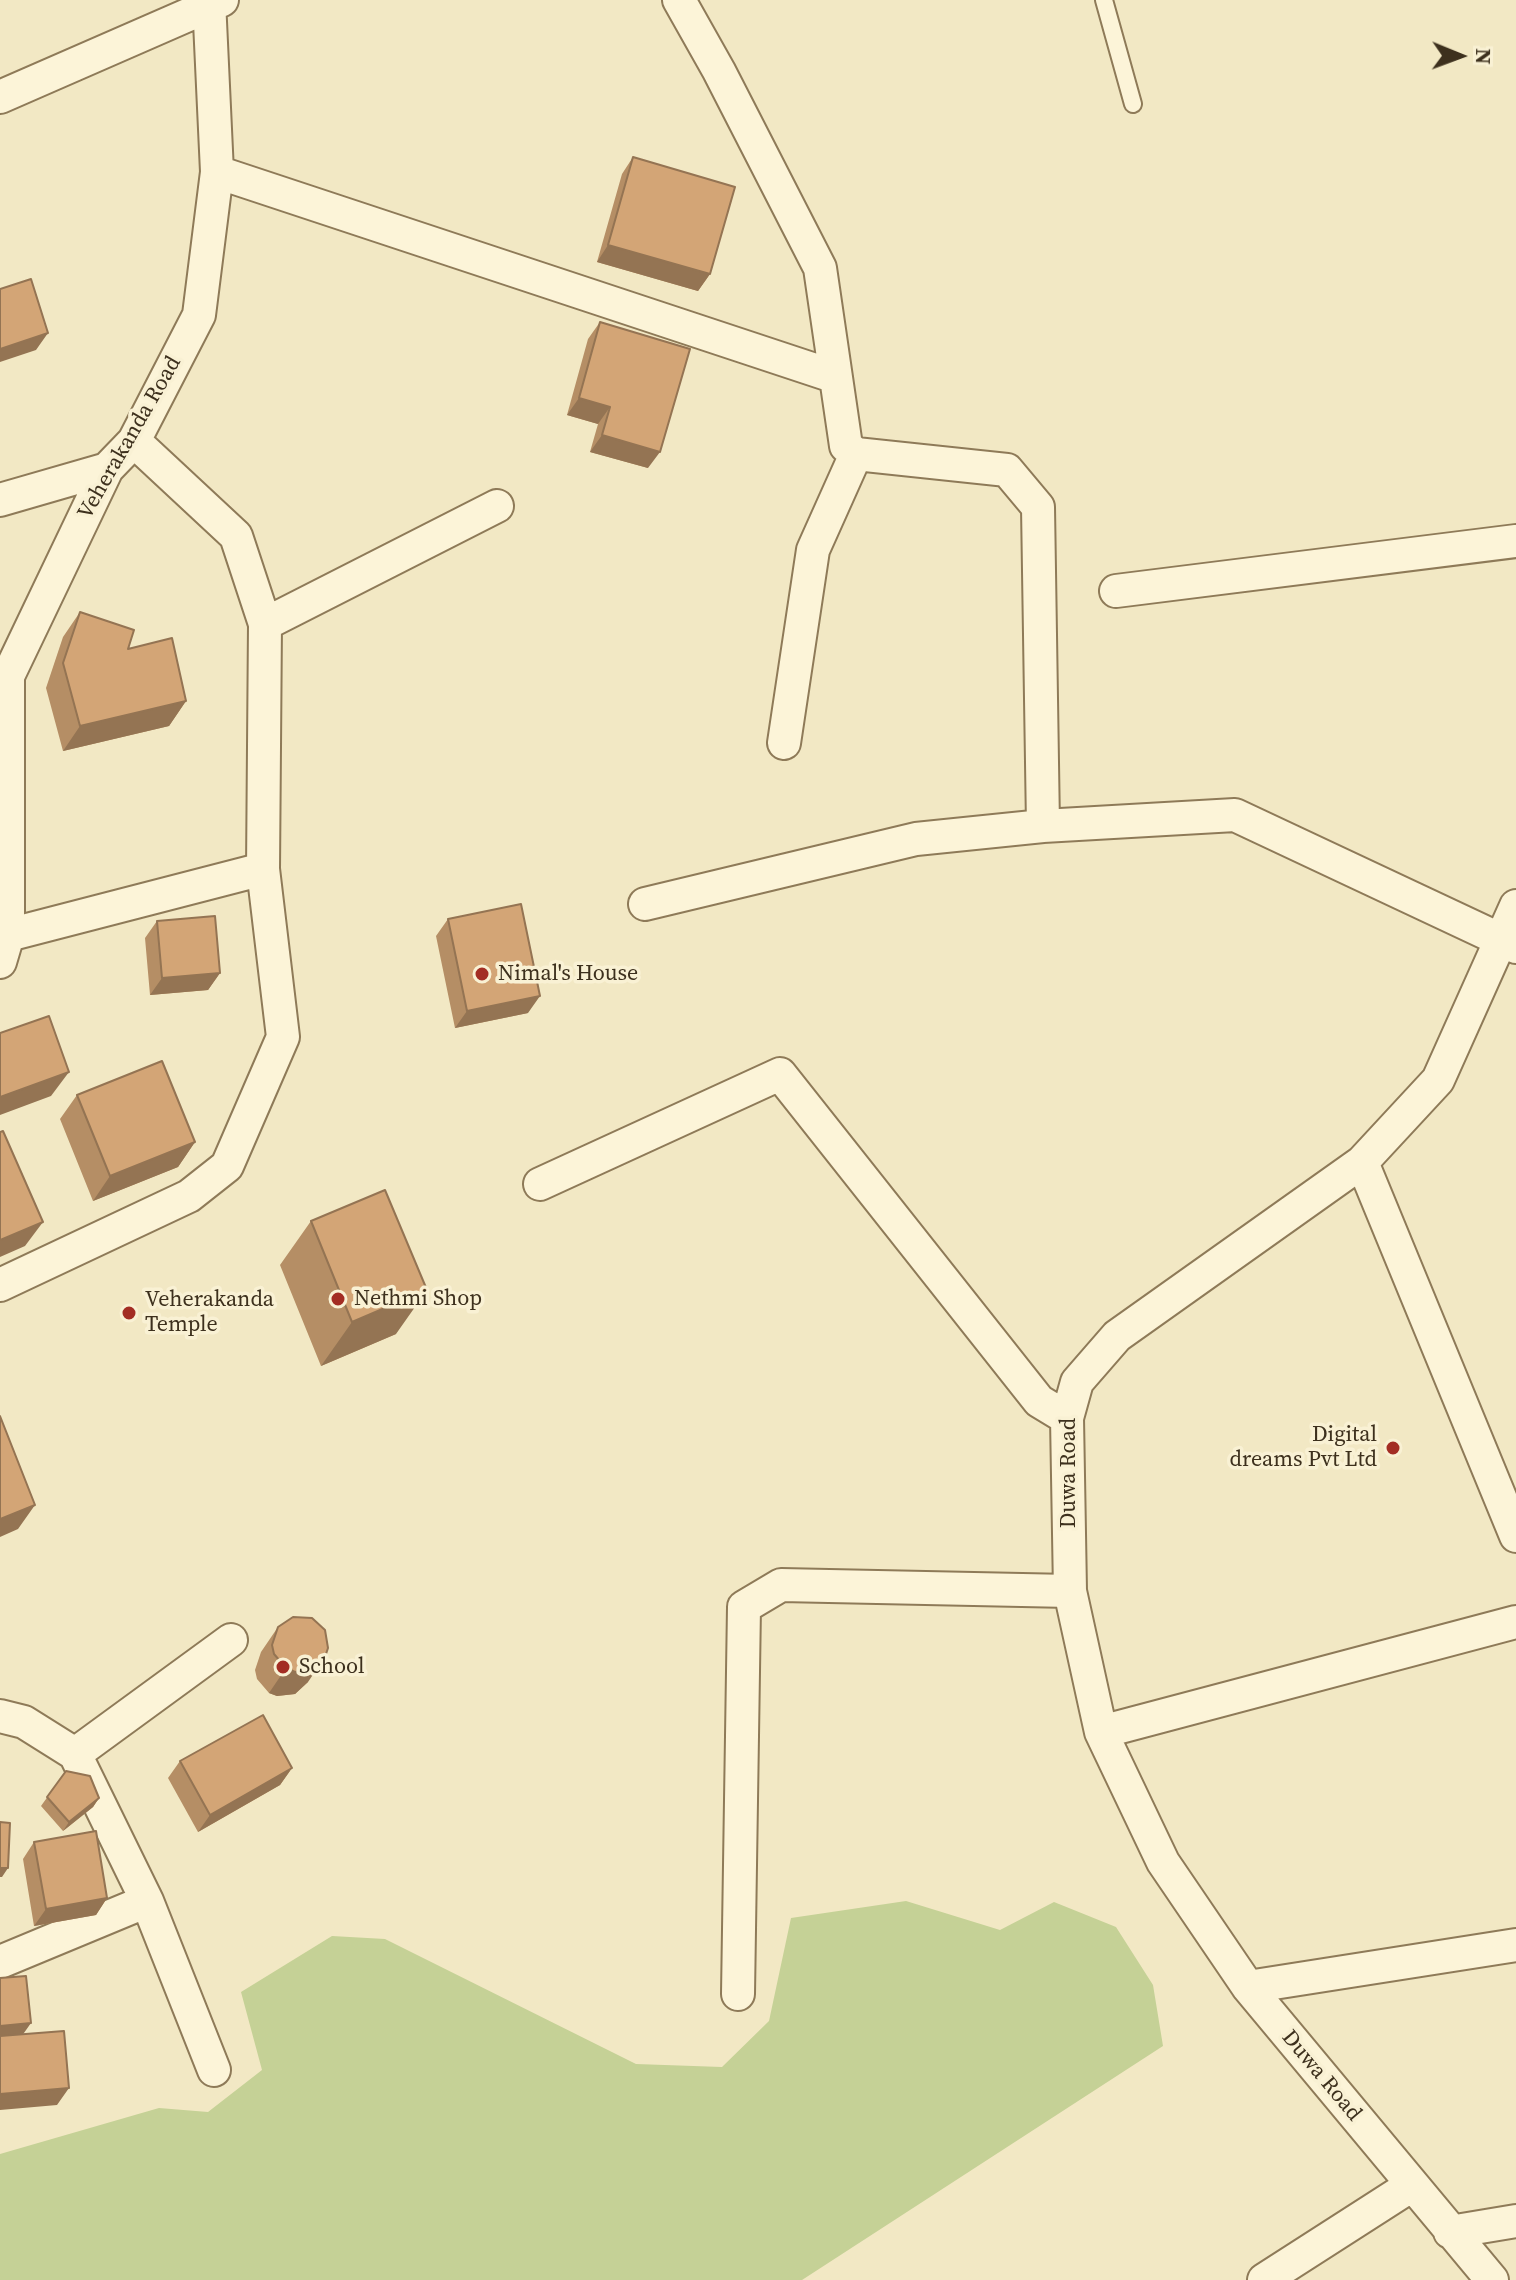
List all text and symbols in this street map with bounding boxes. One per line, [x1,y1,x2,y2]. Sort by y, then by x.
north arrow [1420,16,1500,96]
text: N [1469,48,1499,65]
street label: Veherakanda Road [73,352,187,524]
place label: Nimal's House [498,961,638,987]
marker: Nimal's House [473,965,491,983]
place label: Nethmi Shop [354,1286,482,1312]
place label: Veherakanda Temple [145,1287,274,1338]
marker: Nethmi Shop [329,1290,347,1308]
marker: Veherakanda Temple [120,1304,138,1322]
street label: Duwa Road [1056,1418,1082,1528]
place label: Digital dreams Pvt Ltd [1230,1422,1377,1474]
marker: Digital dreams Pvt Ltd [1384,1439,1402,1457]
place label: School [299,1654,364,1680]
marker: School [274,1658,292,1676]
street label: Duwa Road [1275,2025,1367,2127]

